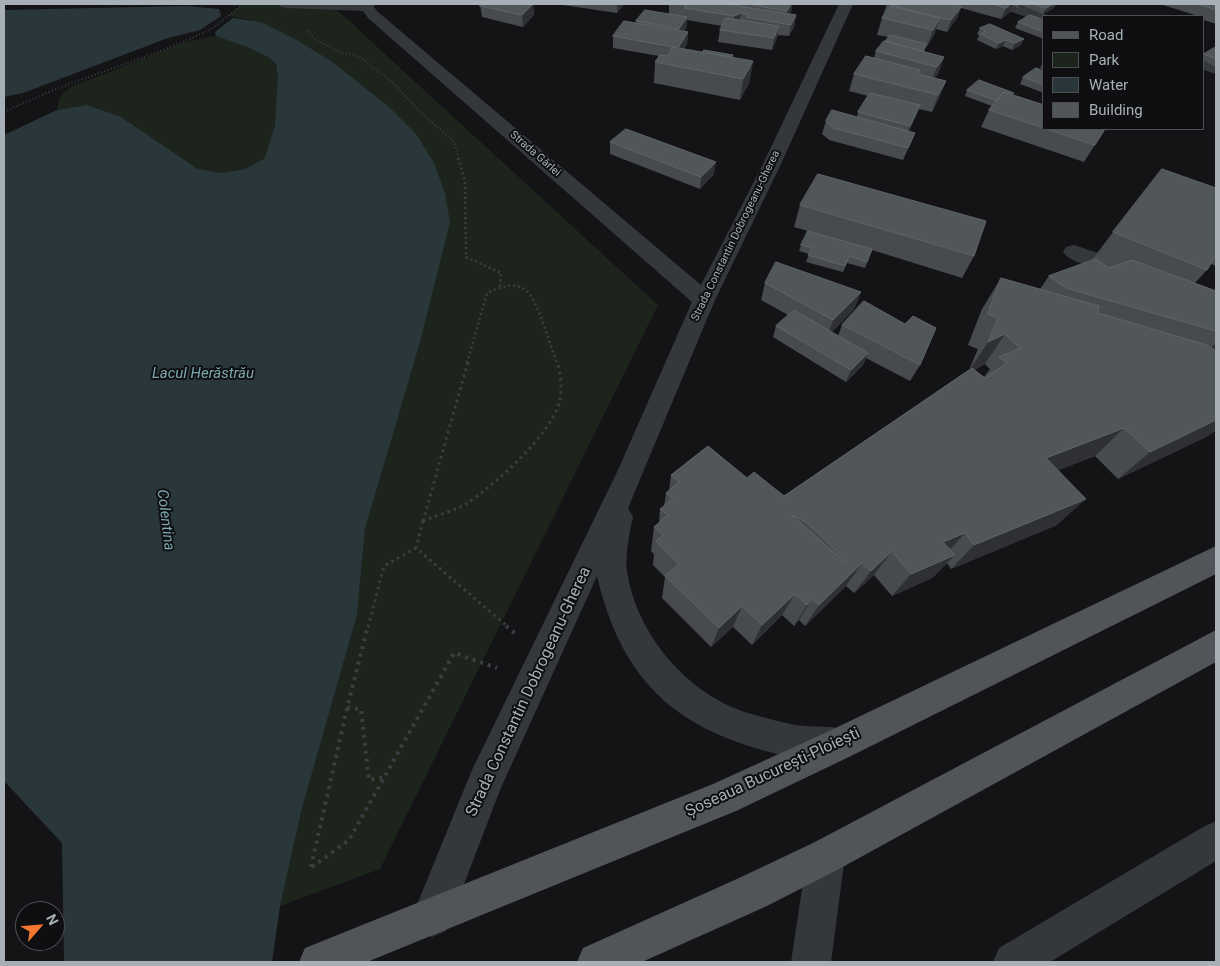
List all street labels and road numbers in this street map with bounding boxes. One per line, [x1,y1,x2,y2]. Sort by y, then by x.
street label: Strada Gârlei [507,128,563,180]
street label: Strada Constantin Dobrogeanu-Gherea [689,149,783,323]
street label: Strada Constantin Dobrogeanu-Gherea [463,564,595,820]
street label: Șoseaua București-Ploiești [683,724,863,822]

